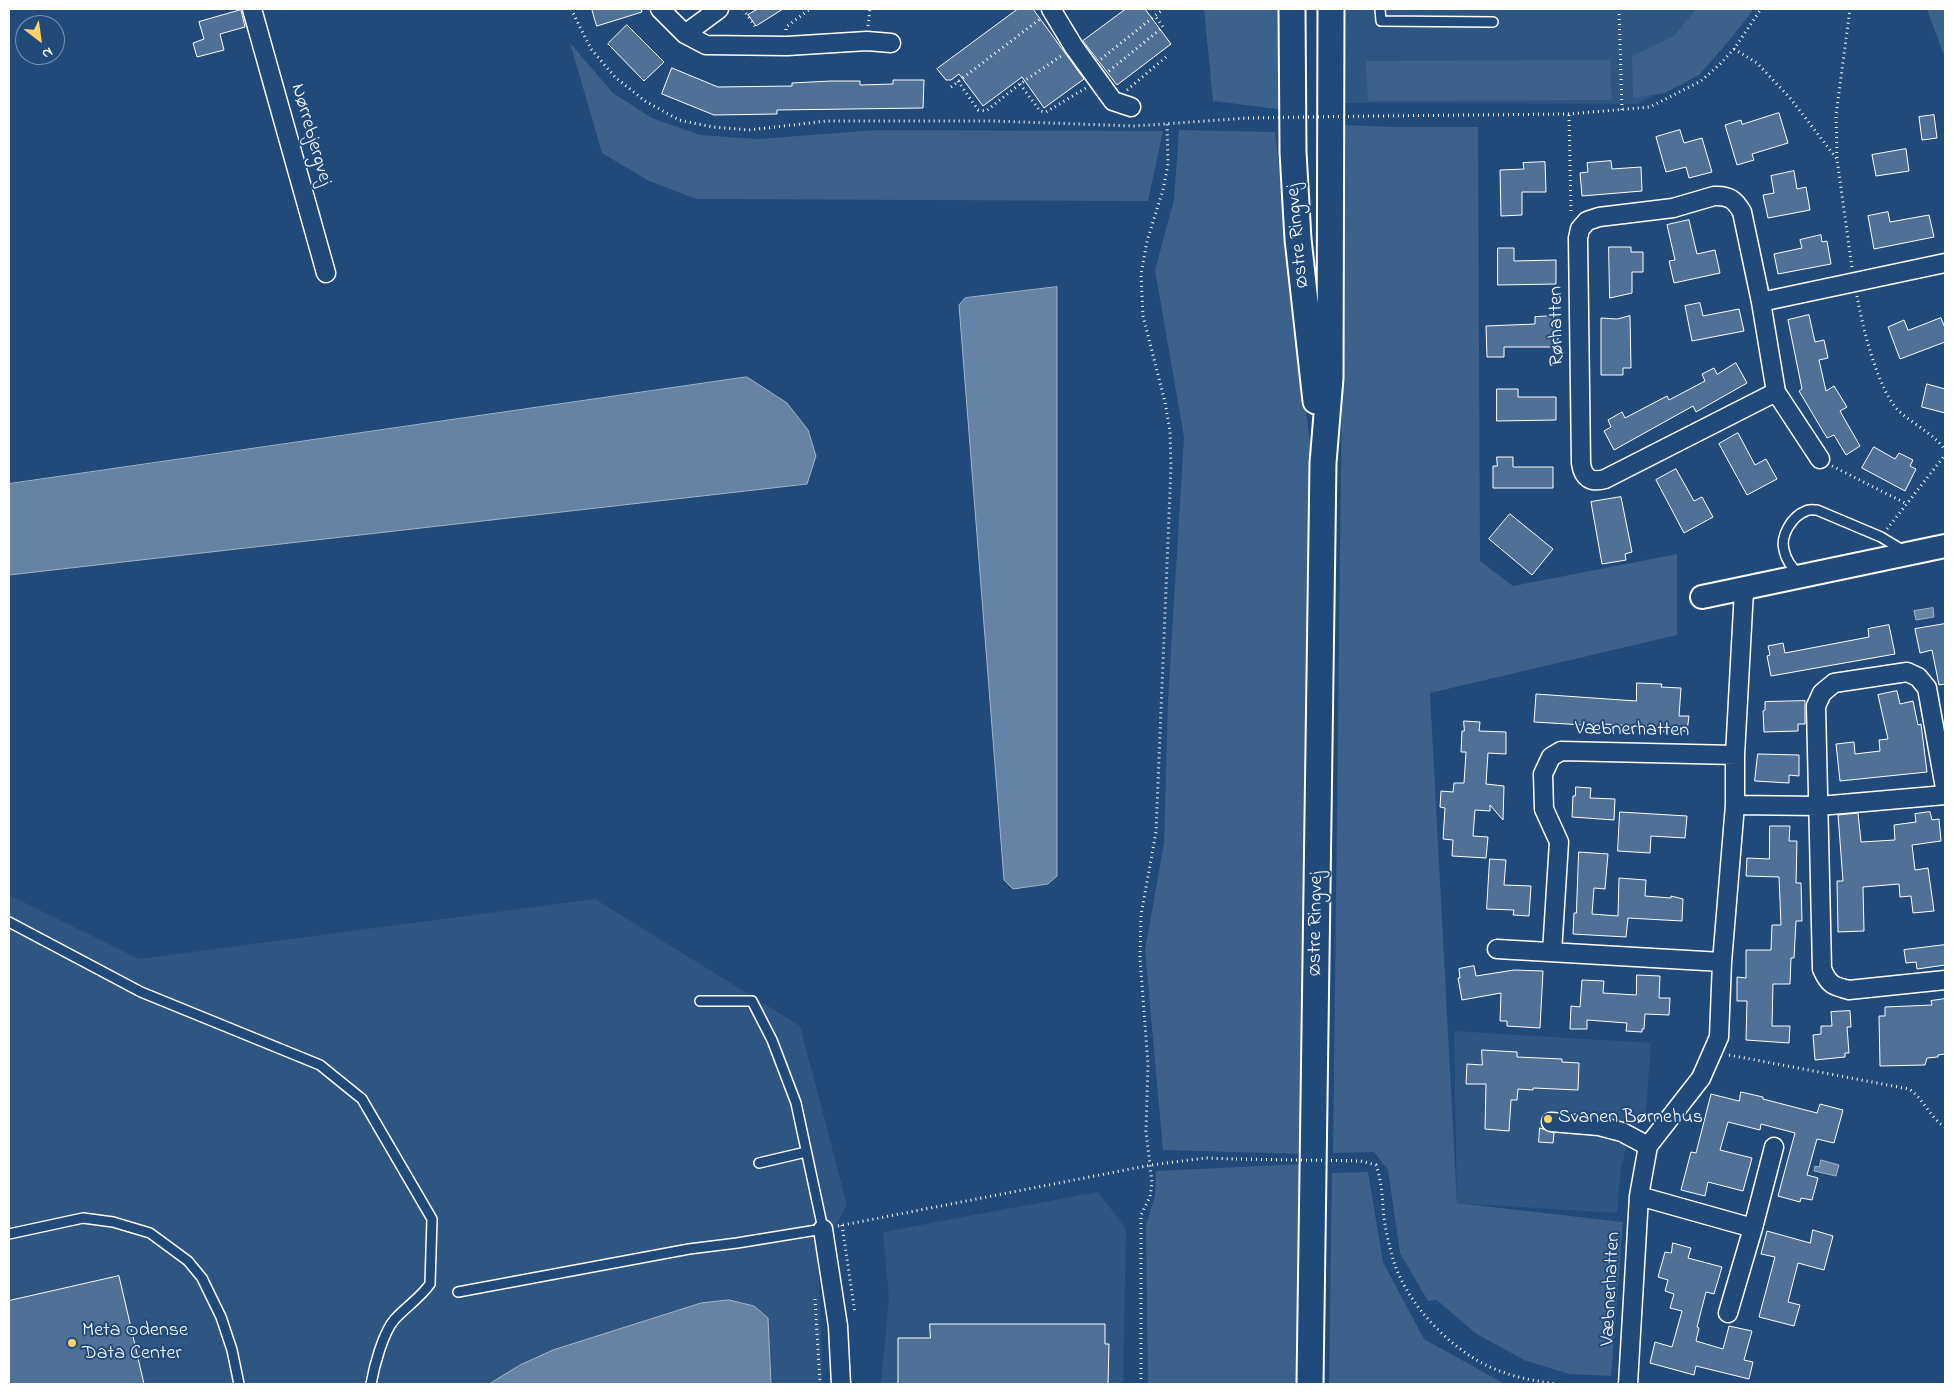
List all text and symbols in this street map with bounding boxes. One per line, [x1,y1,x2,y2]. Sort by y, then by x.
north arrow [15,15,65,65]
text: N [38,41,57,64]
street label: Nørrebjergvej [284,81,336,189]
street label: Østre Ringvej [1282,183,1316,289]
street label: Rørhatten [1545,286,1571,366]
street label: Væbnerhatten [1575,718,1689,744]
street label: Østre Ringvej [1304,871,1330,977]
place label: Svanen Børnehus [1558,1107,1703,1131]
marker: Svanen Børnehus [1542,1113,1554,1125]
street label: Væbnerhatten [1597,1231,1627,1347]
place label: Meta Odense Data Center [82,1320,188,1367]
marker: Meta Odense Data Center [66,1337,78,1349]

